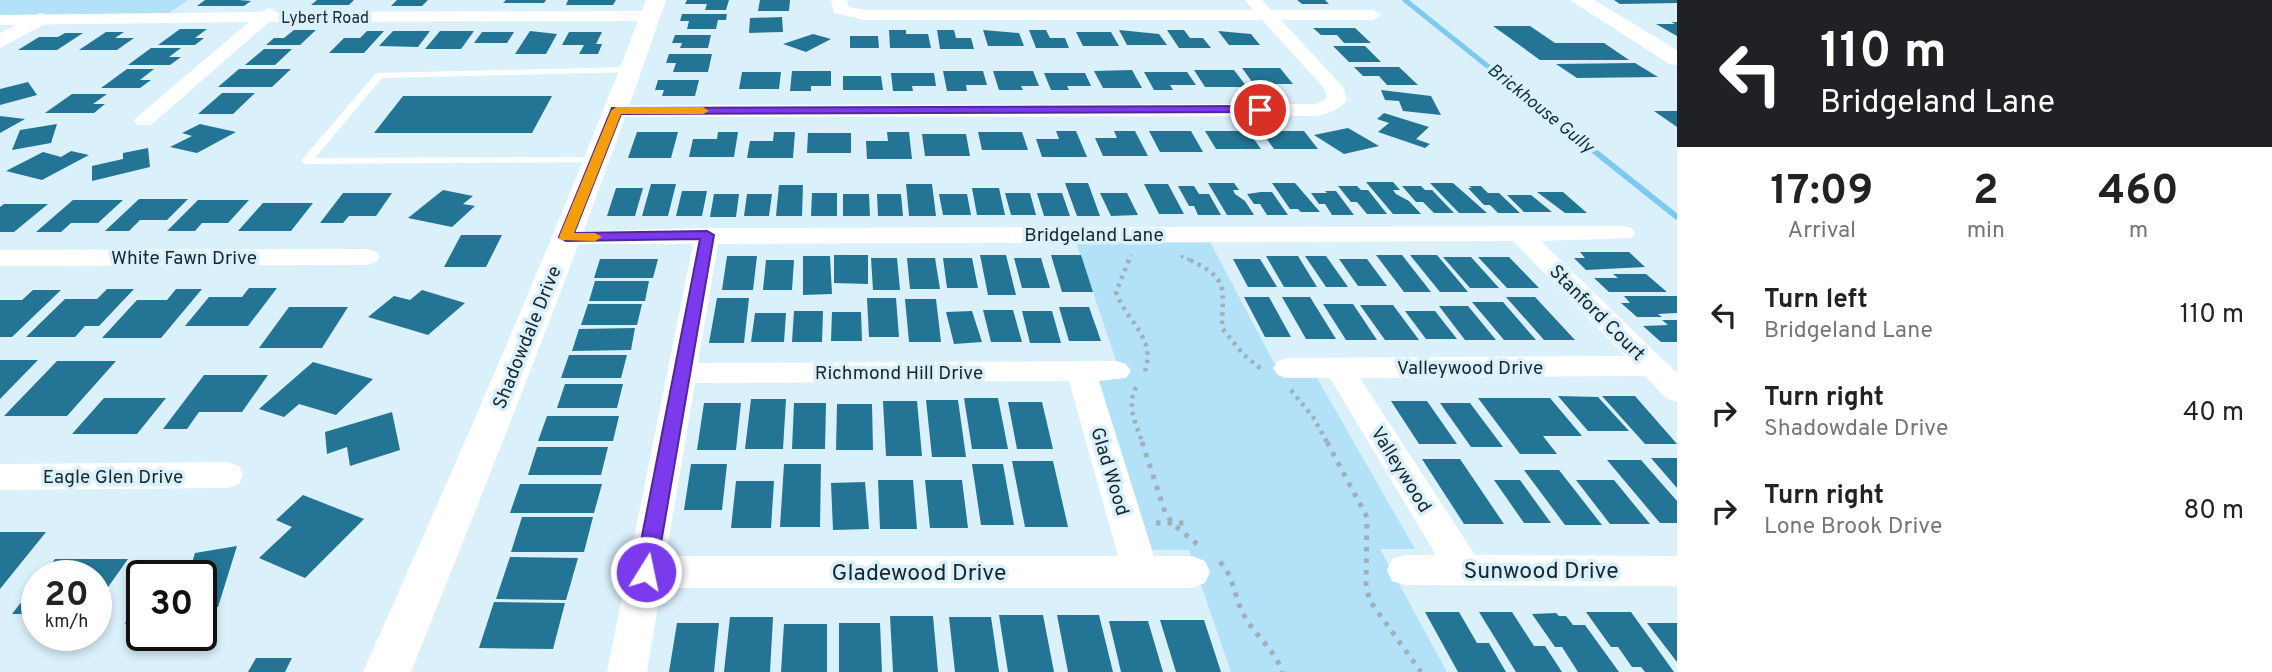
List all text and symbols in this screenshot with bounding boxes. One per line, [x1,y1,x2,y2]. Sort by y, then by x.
street label: Lybert Road [281,9,369,29]
text: 110 m [1820,23,1947,85]
icon: left [1705,28,1796,119]
water label: Brickhouse Gully [1482,59,1599,160]
pin [1230,80,1290,140]
text: Bridgeland Lane [1820,84,2055,124]
icon: arrive [1241,91,1279,129]
text: 17:09 [1770,166,1873,219]
text: 2 [1973,166,1999,219]
text: 460 [2098,166,2179,219]
text: Arrival [1788,217,1856,246]
text: min [1967,217,2005,246]
text: m [2129,217,2148,246]
street label: Bridgeland Lane [1024,224,1164,248]
street label: White Fawn Drive [111,247,257,271]
street label: Stanford Court [1543,260,1650,367]
street label: Shadowdale Drive [488,263,568,413]
text: Turn left [1764,284,1868,317]
icon: left [1705,296,1743,334]
text: 110 m [2180,299,2244,332]
text: Bridgeland Lane [1764,317,1933,346]
street label: Valleywood Drive [1397,357,1543,381]
street label: Richmond Hill Drive [815,362,983,386]
text: Turn right [1764,382,1884,415]
icon: right [1705,394,1743,432]
text: 40 m [2183,397,2244,430]
text: Shadowdale Drive [1764,415,1948,444]
street label: Valleywood [1364,423,1436,517]
street label: Glad Wood [1084,424,1134,519]
street label: Eagle Glen Drive [43,466,183,490]
text: Turn right [1764,480,1884,513]
icon: right [1705,492,1743,530]
text: 80 m [2184,495,2244,528]
text: Lone Brook Drive [1764,513,1942,542]
position arrow [609,535,683,609]
street label: Sunwood Drive [1463,558,1619,587]
speed limit sign: 30 [126,560,217,651]
street label: Gladewood Drive [832,560,1006,589]
text: 20 [44,574,89,618]
text: km/h [45,611,88,634]

